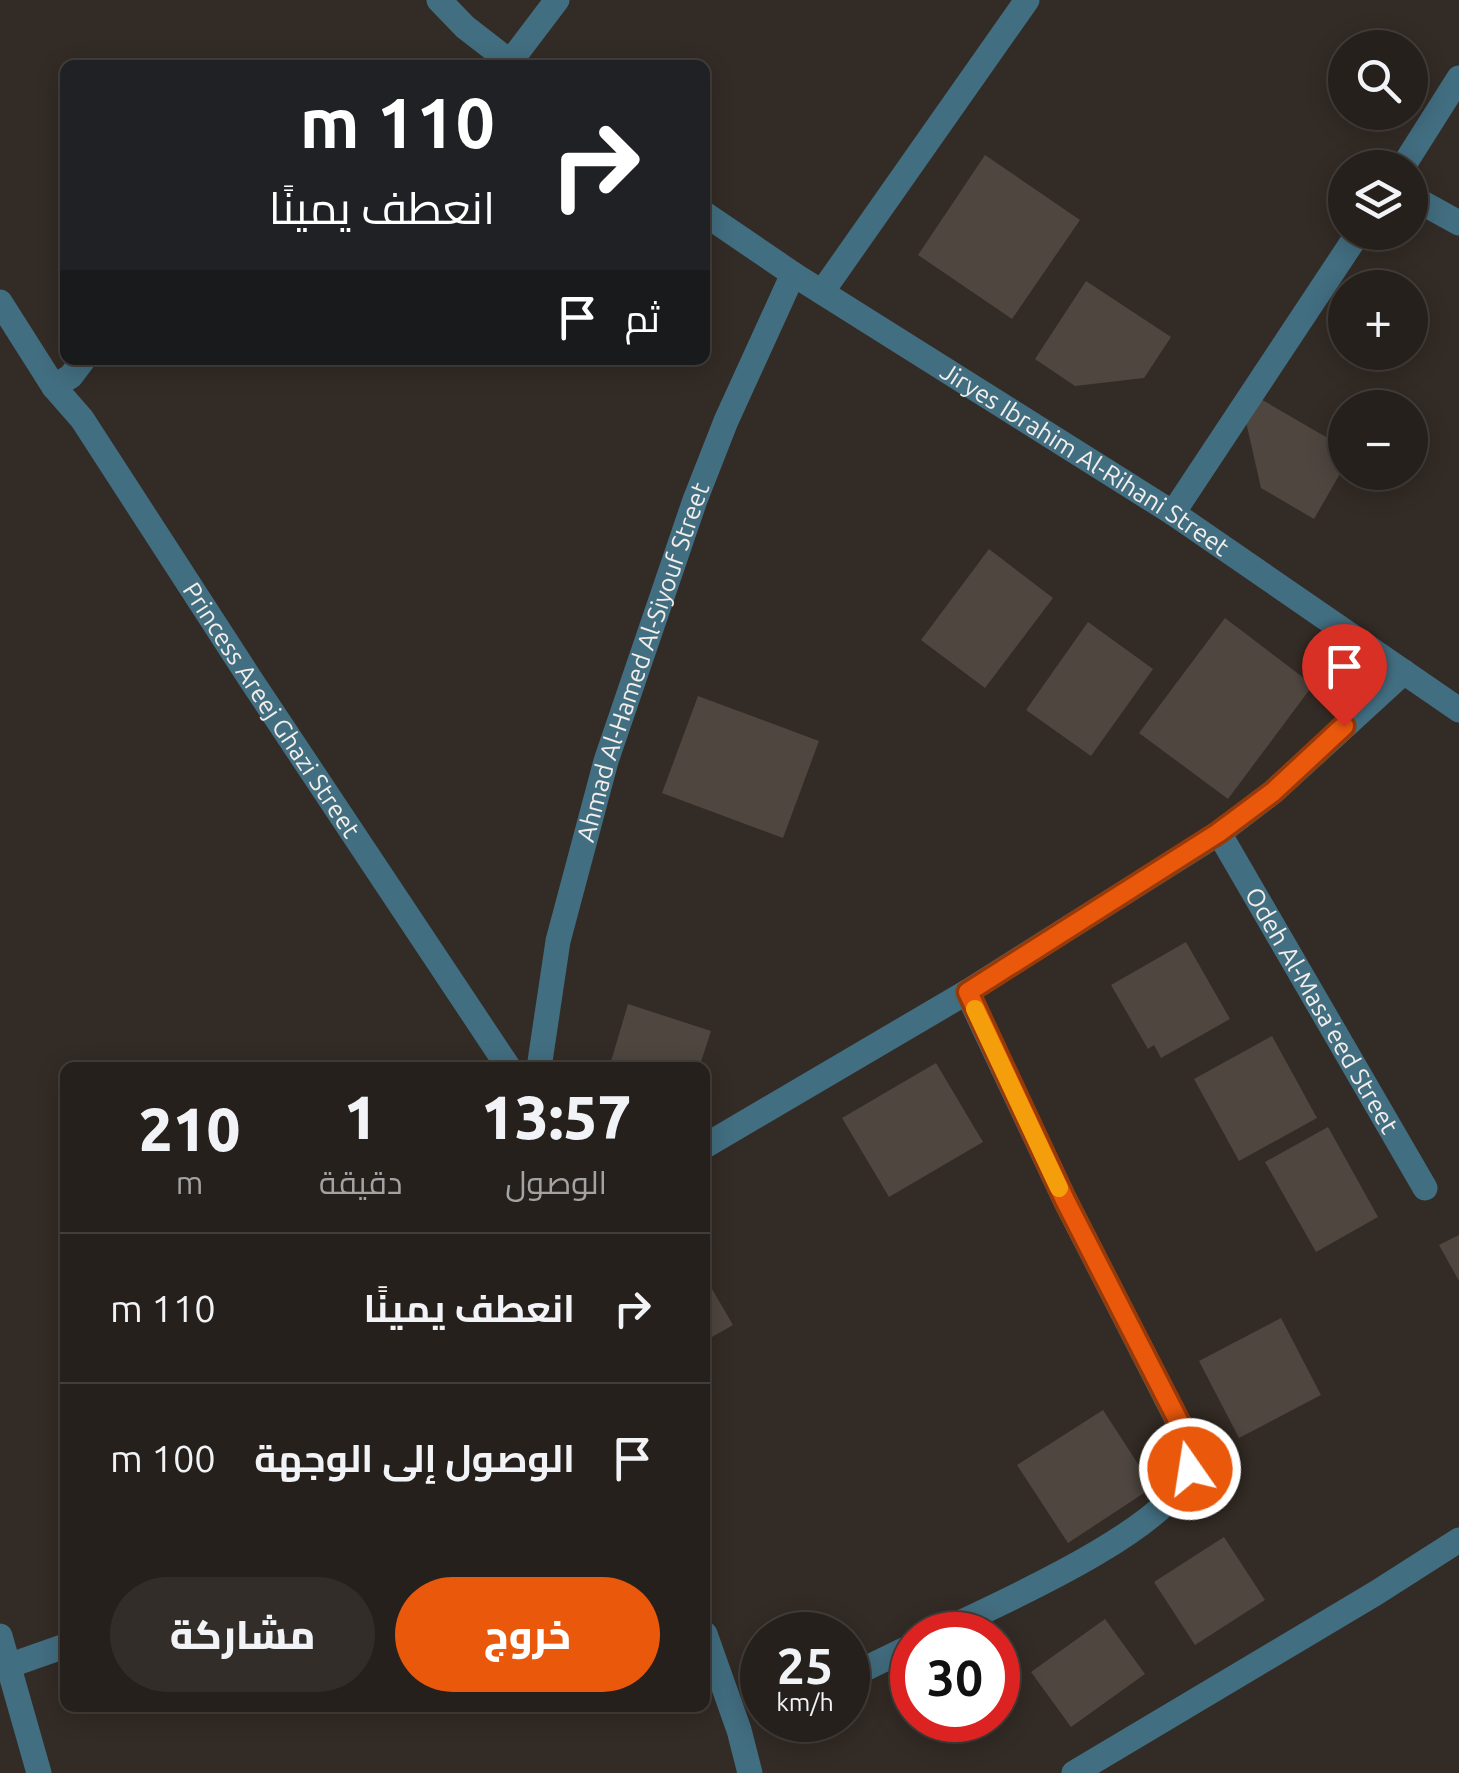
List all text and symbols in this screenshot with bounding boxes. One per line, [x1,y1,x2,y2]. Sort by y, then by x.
map controls [1328,30,1428,490]
button: search [1328,30,1428,130]
text: 110 m [300,83,495,161]
icon: right [530,100,660,230]
button: layers [1328,150,1428,250]
text: انعطف يمينًا [269,182,495,233]
button: + [1328,270,1428,370]
icon: arrive [550,290,605,345]
text: ثم [625,297,660,339]
street label: Jiryes Ibrahim Al-Rihani Street [935,356,1235,561]
button: − [1328,390,1428,490]
street label: Ahmad Al-Hamed Al-Siyouf Street [571,478,715,845]
street label: Princess Areej Ghazi Street [178,577,366,843]
pin [1302,624,1387,727]
icon: arrive [1317,639,1372,694]
street label: Odeh Al-Masa‘eed Street [1240,882,1404,1138]
text: 1 [344,1083,378,1150]
text: 13:57 [481,1083,631,1150]
text: 210 [139,1095,240,1162]
text: m [176,1164,203,1200]
text: دقيقة [319,1164,402,1200]
text: الوصول [505,1164,607,1200]
icon: right [605,1281,660,1336]
text: 110 m [110,1287,216,1329]
text: انعطف يمينًا [363,1287,575,1329]
position arrow [1138,1417,1242,1521]
icon: arrive [605,1431,660,1486]
text: 100 m [110,1437,216,1479]
text: الوصول إلى الوجهة [254,1437,575,1479]
button: مشاركة [110,1577,375,1692]
button: خروج [395,1577,660,1692]
speed limit sign: 30 [890,1612,1020,1742]
text: 25 [777,1637,833,1693]
text: km/h [776,1688,834,1716]

